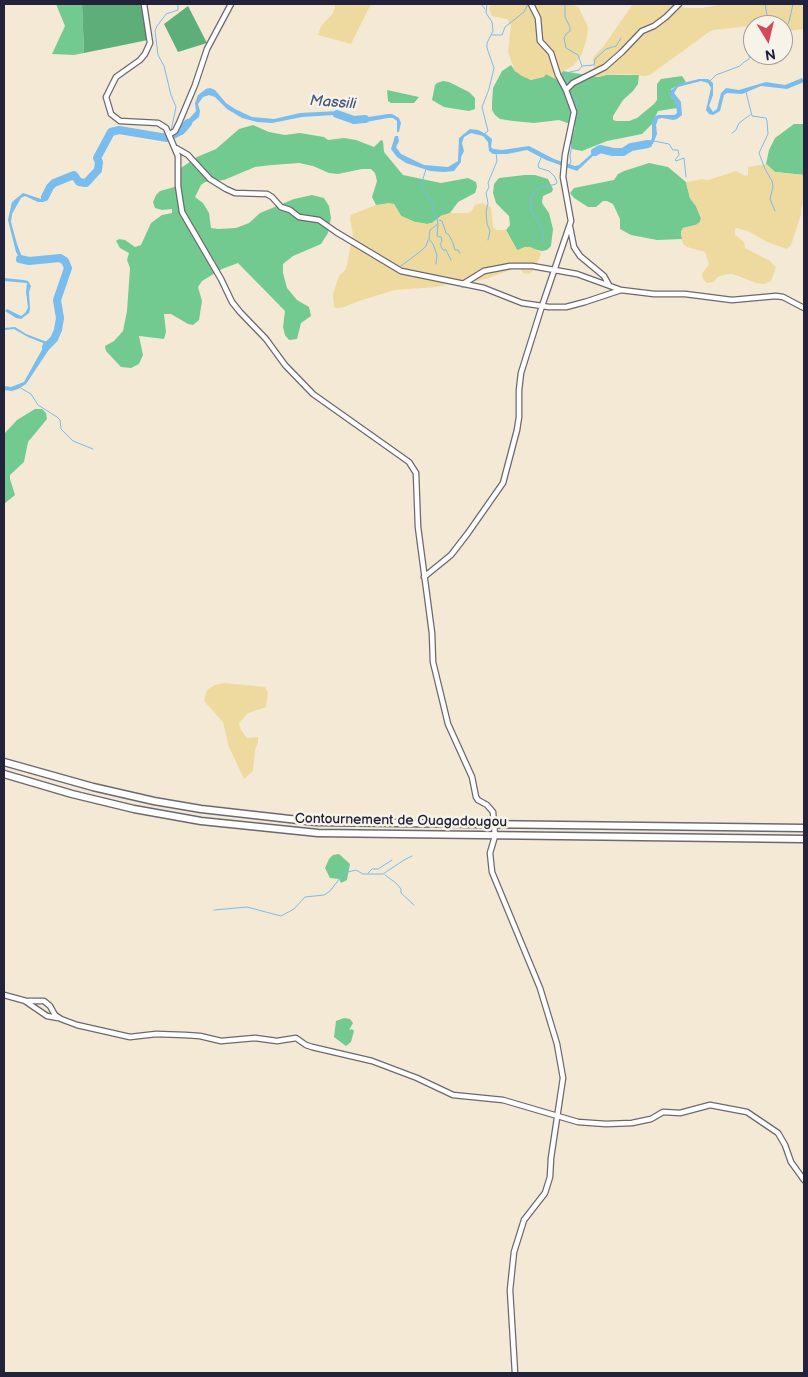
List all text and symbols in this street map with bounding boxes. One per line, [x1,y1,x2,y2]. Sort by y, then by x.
north arrow [743,15,793,65]
text: N [764,45,777,64]
water label: Massili [309,92,357,114]
street label: Contournement de Ouagadougou [295,811,507,831]

